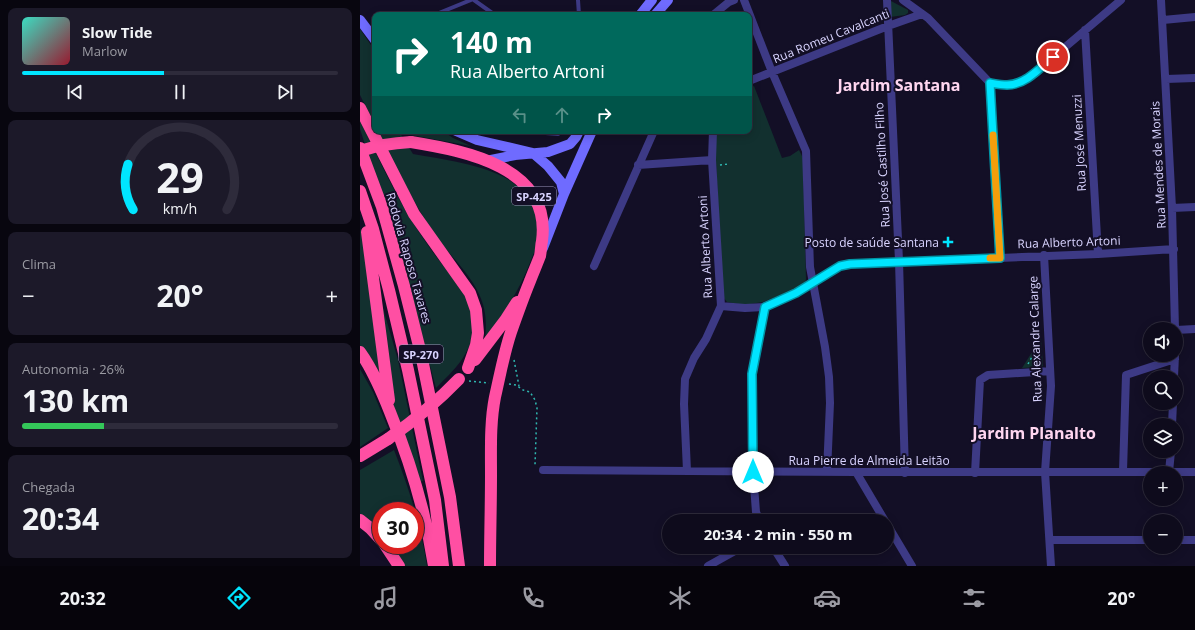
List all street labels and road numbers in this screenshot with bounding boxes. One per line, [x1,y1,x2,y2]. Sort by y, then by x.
street label: Rua Romeu Cavalcanti [770,5,892,67]
street label: Rua José Menuzzi [1068,94,1090,192]
street label: Rua Mendes de Morais [1146,100,1170,229]
street label: Rua José Castilho Filho [870,102,894,228]
road number: SP-425 [512,187,556,205]
street label: Rodovia Raposo Tavares [382,190,436,326]
street label: Rua Alberto Artoni [694,195,716,299]
street label: Rua Alberto Artoni [1017,232,1121,252]
street label: Rua Alexandre Calarge [1024,275,1046,402]
road number: SP-270 [399,345,443,363]
street label: Rua Pierre de Almeida Leitão [788,452,950,469]

